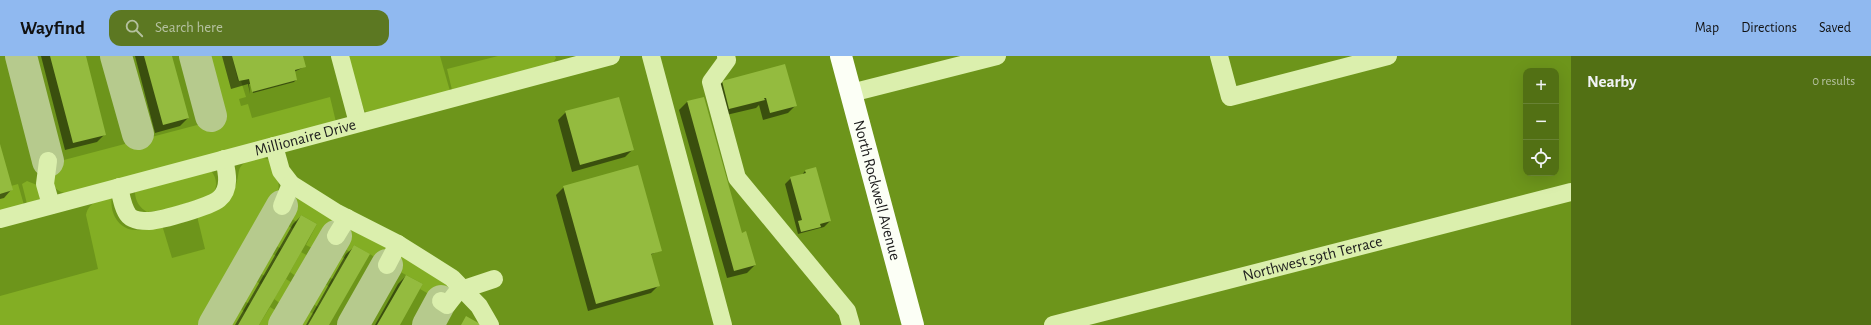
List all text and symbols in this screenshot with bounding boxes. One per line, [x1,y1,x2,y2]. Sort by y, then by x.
search box [109,10,389,46]
icon: search [123,17,145,39]
text: Wayfind [20,19,85,38]
text: Search here [155,20,223,35]
text: Map [1695,21,1719,35]
text: Directions [1741,21,1797,35]
text: Saved [1819,21,1851,35]
map controls [1523,68,1559,176]
button: + [1523,68,1559,104]
text: Nearby [1587,73,1637,90]
text: 0 results [1812,75,1855,88]
button: − [1523,104,1559,140]
street label: Millionaire Drive [253,116,358,159]
street label: North Rockwell Avenue [851,118,903,262]
button: locate [1523,140,1559,176]
street label: Northwest 59th Terrace [1241,233,1384,284]

